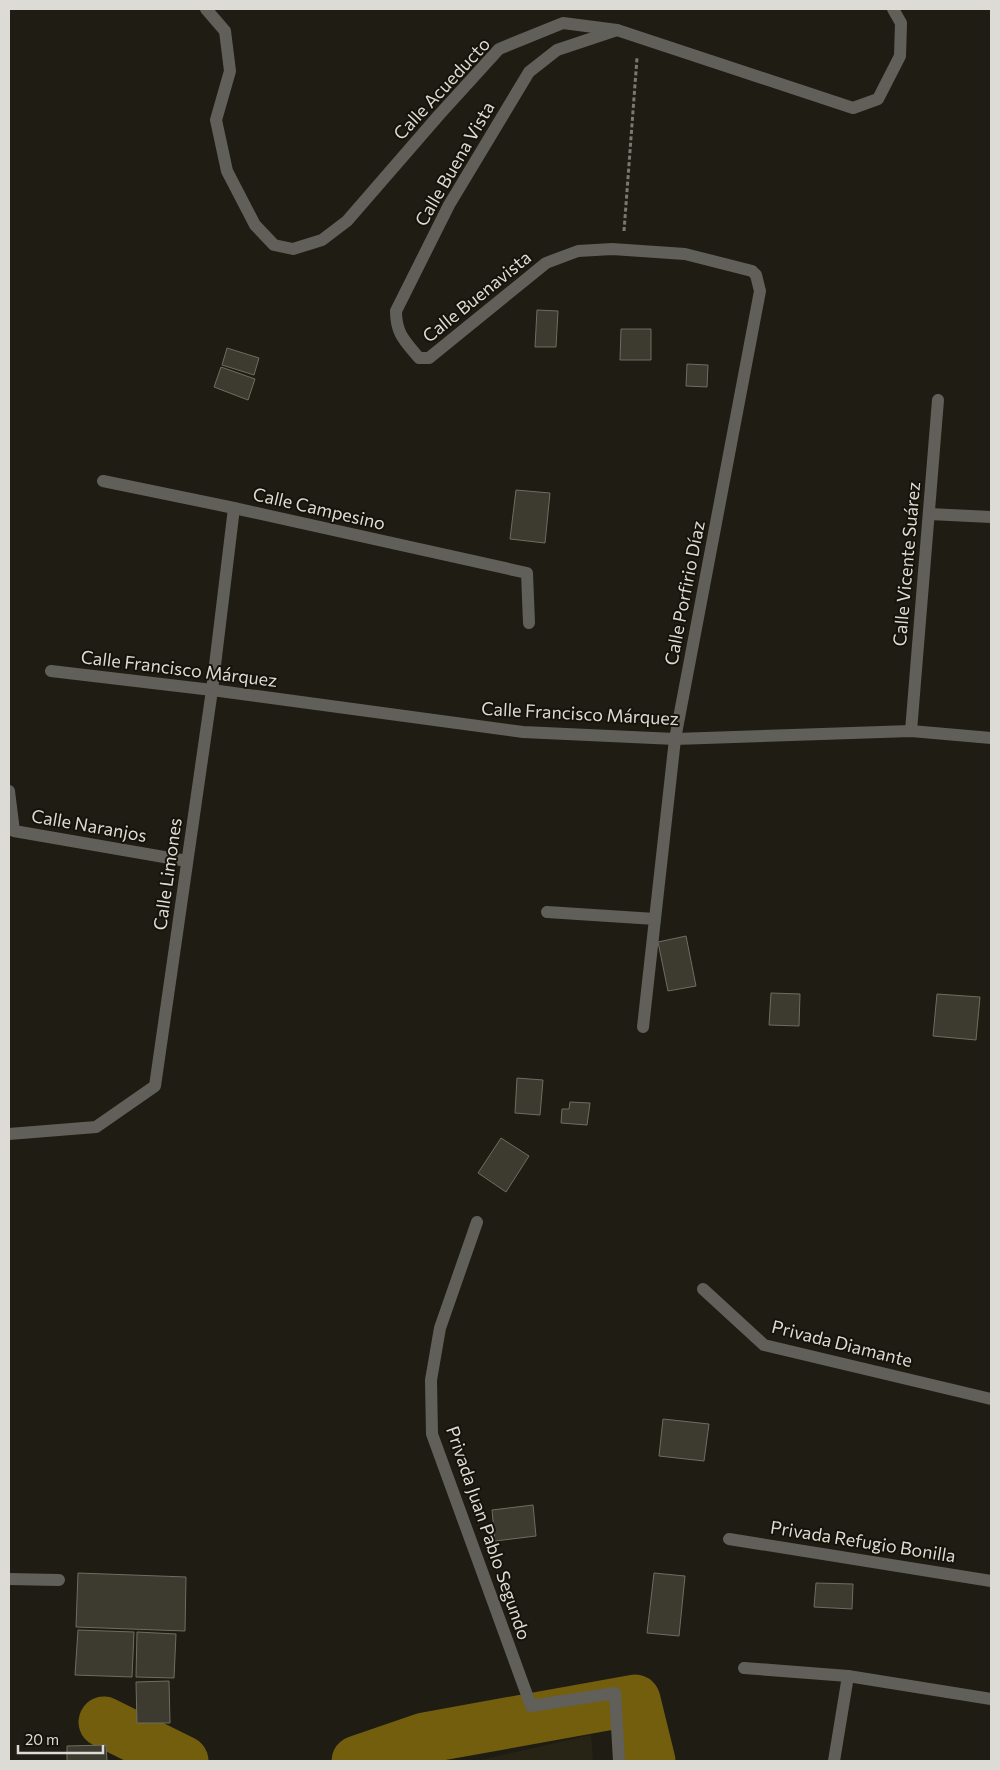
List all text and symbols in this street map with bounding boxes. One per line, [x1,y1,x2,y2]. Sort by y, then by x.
street label: Calle Acueducto [388,33,494,144]
street label: Calle Buena Vista [410,97,499,230]
street label: Calle Buenavista [418,246,535,347]
street label: Calle Vicente Suárez [888,481,924,647]
street label: Calle Campesino [251,482,388,534]
street label: Calle Porfirio Díaz [659,519,709,667]
street label: Calle Francisco Márquez [80,645,279,691]
street label: Calle Francisco Márquez [481,697,679,729]
street label: Calle Naranjos [30,804,149,846]
street label: Calle Limones [148,816,186,931]
street label: Privada Diamante [770,1315,915,1371]
street label: Privada Juan Pablo Segundo [442,1423,536,1643]
street label: Privada Refugio Bonilla [769,1515,957,1567]
scale bar [18,1722,102,1754]
text: 20 m [25,1730,59,1748]

